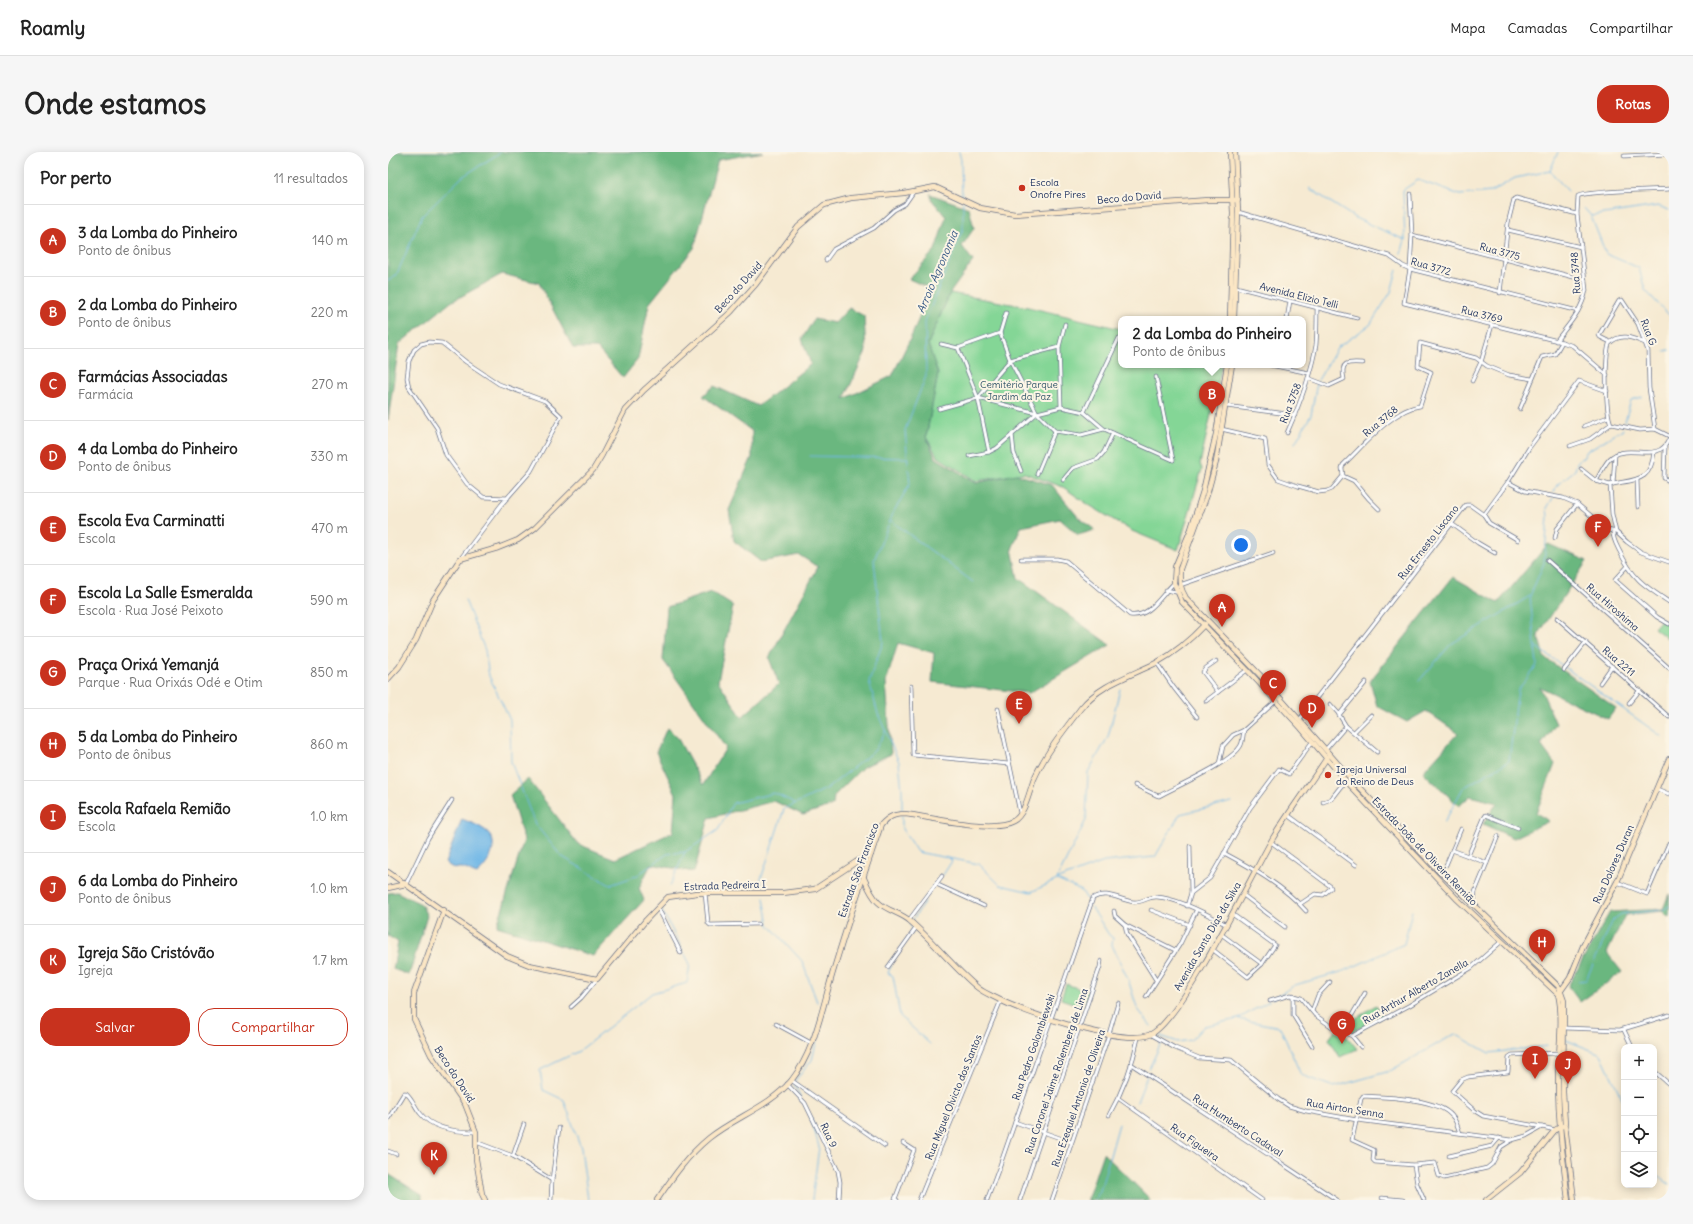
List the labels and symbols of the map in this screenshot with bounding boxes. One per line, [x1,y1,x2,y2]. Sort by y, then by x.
place label: Escola Onofre Pires [1030,176,1086,201]
marker: Escola Onofre Pires [1017,183,1027,193]
street label: Beco do David [1096,188,1162,207]
water label: Arroio Agronomia [913,228,961,315]
street label: Rua 3775 [1478,240,1522,263]
street label: Rua 3748 [1568,251,1583,294]
street label: Rua 3772 [1409,255,1453,279]
street label: Beco do David [712,259,765,316]
street label: Avenida Elizio Telli [1258,279,1340,312]
street label: Rua 3769 [1460,303,1504,326]
street label: Rua G [1638,317,1660,347]
park label: Cemitério Parque Jardim da Paz [980,378,1058,403]
pin: B [1199,381,1225,414]
street label: Rua 3758 [1277,381,1304,425]
street label: Rua 3768 [1360,403,1401,440]
street label: Rua Ernesto Liscano [1395,502,1462,582]
pin: F [1585,514,1611,547]
your location [1231,535,1251,555]
street label: Rua Hiroshima [1583,581,1642,634]
pin: A [1209,594,1235,627]
street label: Rua 2211 [1600,644,1638,679]
pin: C [1260,670,1286,703]
pin: E [1006,691,1032,724]
pin: D [1299,695,1325,728]
place label: Igreja Universal do Reino de Deus [1336,763,1414,788]
marker: Igreja Universal do Reino de Deus [1323,770,1333,780]
street label: Estrada João de Oliveira Remião [1369,794,1480,909]
street label: Estrada São Francisco [835,821,882,919]
street label: Rua Dolores Duran [1590,822,1637,906]
street label: Estrada Pedreira I [684,878,766,893]
street label: Avenida Santo Dias da Silva [1171,879,1244,993]
pin: H [1529,929,1555,962]
street label: Rua Arthur Alberto Zanella [1360,956,1471,1027]
street label: Rua Coronel Jaime Rolemberg de Lima [1022,986,1091,1156]
street label: Rua Pedro Golombiewski [1009,992,1058,1102]
pin: G [1329,1011,1355,1044]
street label: Rua Ezequiel Antonio de Oliveira [1049,1027,1108,1169]
street label: Rua Miguel Olvicto dos Santos [922,1032,985,1162]
street label: Beco do David [432,1044,478,1105]
pin: I [1522,1046,1548,1079]
pin: J [1555,1051,1581,1084]
street label: Rua Humberto Cadaval [1190,1091,1285,1159]
street label: Rua Airton Senna [1305,1096,1385,1121]
street label: Rua 9 [817,1121,840,1150]
street label: Rua Figueira [1168,1121,1222,1164]
pin: K [421,1142,447,1175]

